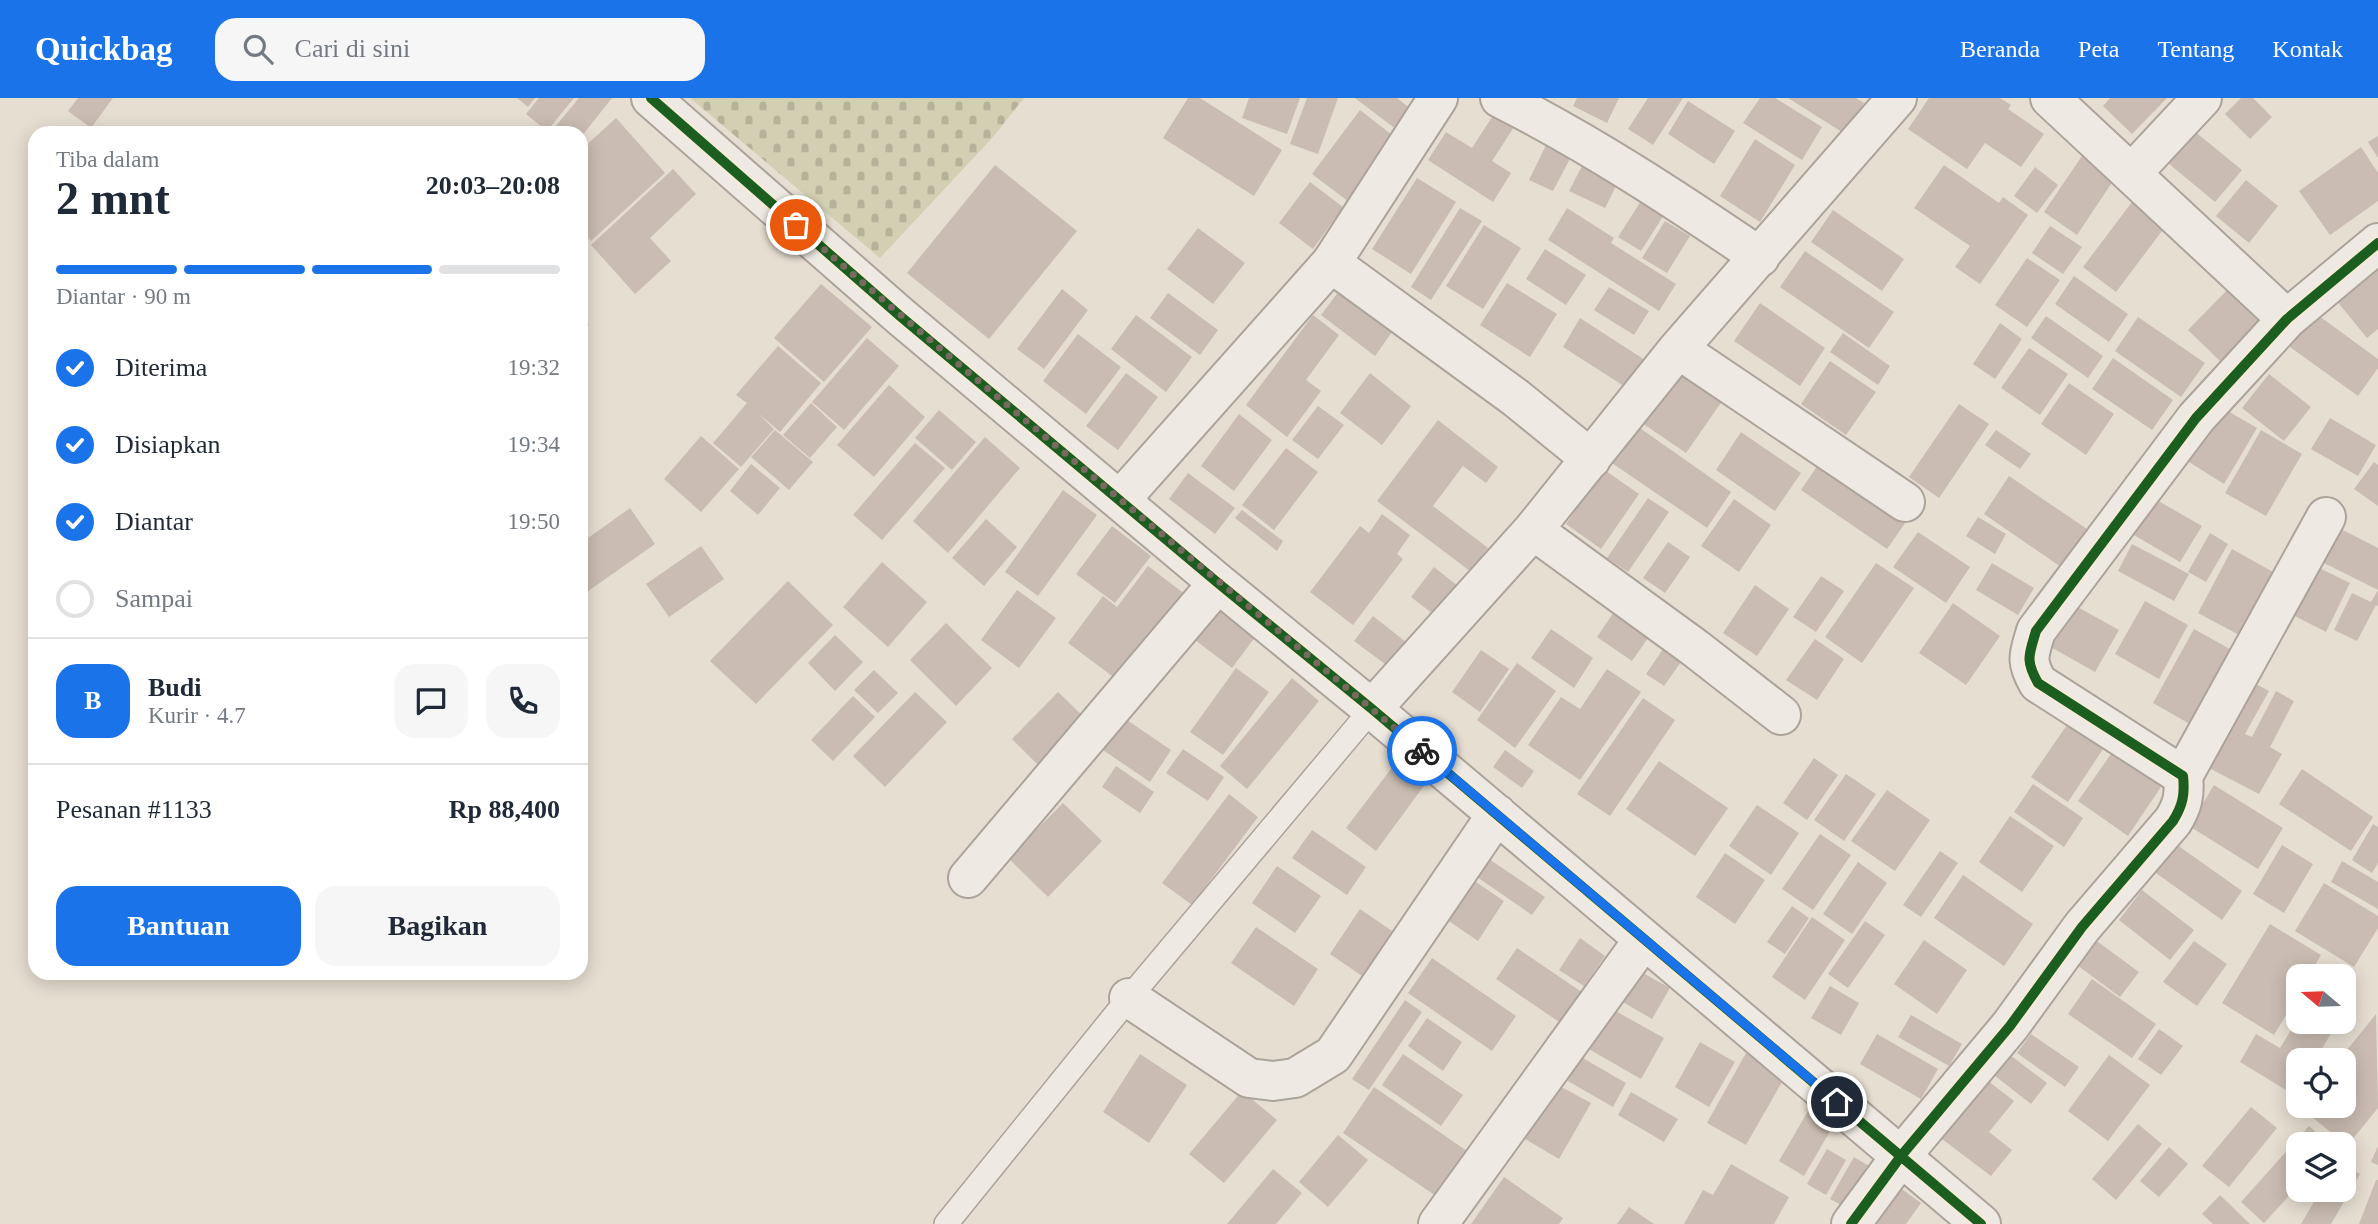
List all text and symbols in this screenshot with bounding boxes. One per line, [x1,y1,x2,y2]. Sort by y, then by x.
search box [215,18,705,81]
icon: search [239,30,277,68]
text: Quickbag [35,31,173,67]
text: Cari di sini [295,34,410,63]
text: Beranda [1960,36,2040,62]
text: Peta [2078,36,2119,62]
text: Tentang [2157,36,2234,62]
text: Kontak [2272,36,2343,62]
text: Tiba dalam [56,147,159,172]
text: 20:03–20:08 [426,171,560,200]
text: 2 mnt [56,173,170,224]
pin [766,195,826,255]
icon: bag [777,206,815,244]
text: Diantar · 90 m [56,284,191,309]
icon: check [56,349,94,387]
text: Diterima [115,353,207,382]
text: 19:32 [508,355,560,380]
icon: check [56,426,94,464]
text: Disiapkan [115,430,220,459]
text: 19:34 [508,432,560,457]
icon: check [56,503,94,541]
text: Diantar [115,507,193,536]
text: 19:50 [508,509,560,534]
text: Sampai [115,584,193,613]
button: chat [394,664,468,738]
button: phone [486,664,560,738]
text: Budi [148,673,202,702]
text: B [84,686,102,715]
text: Kurir · 4.7 [148,703,246,728]
courier [1387,716,1457,786]
icon: bike [1403,732,1441,770]
text: Pesanan #1133 [56,795,212,824]
text: Rp 88,400 [449,795,560,824]
button: Bantuan [56,886,301,966]
button: Bagikan [315,886,560,966]
north arrow [2286,964,2356,1034]
map controls [2286,964,2356,1202]
button: locate [2286,1048,2356,1118]
pin [1807,1072,1867,1132]
icon: home [1818,1083,1856,1121]
button: layers [2286,1132,2356,1202]

